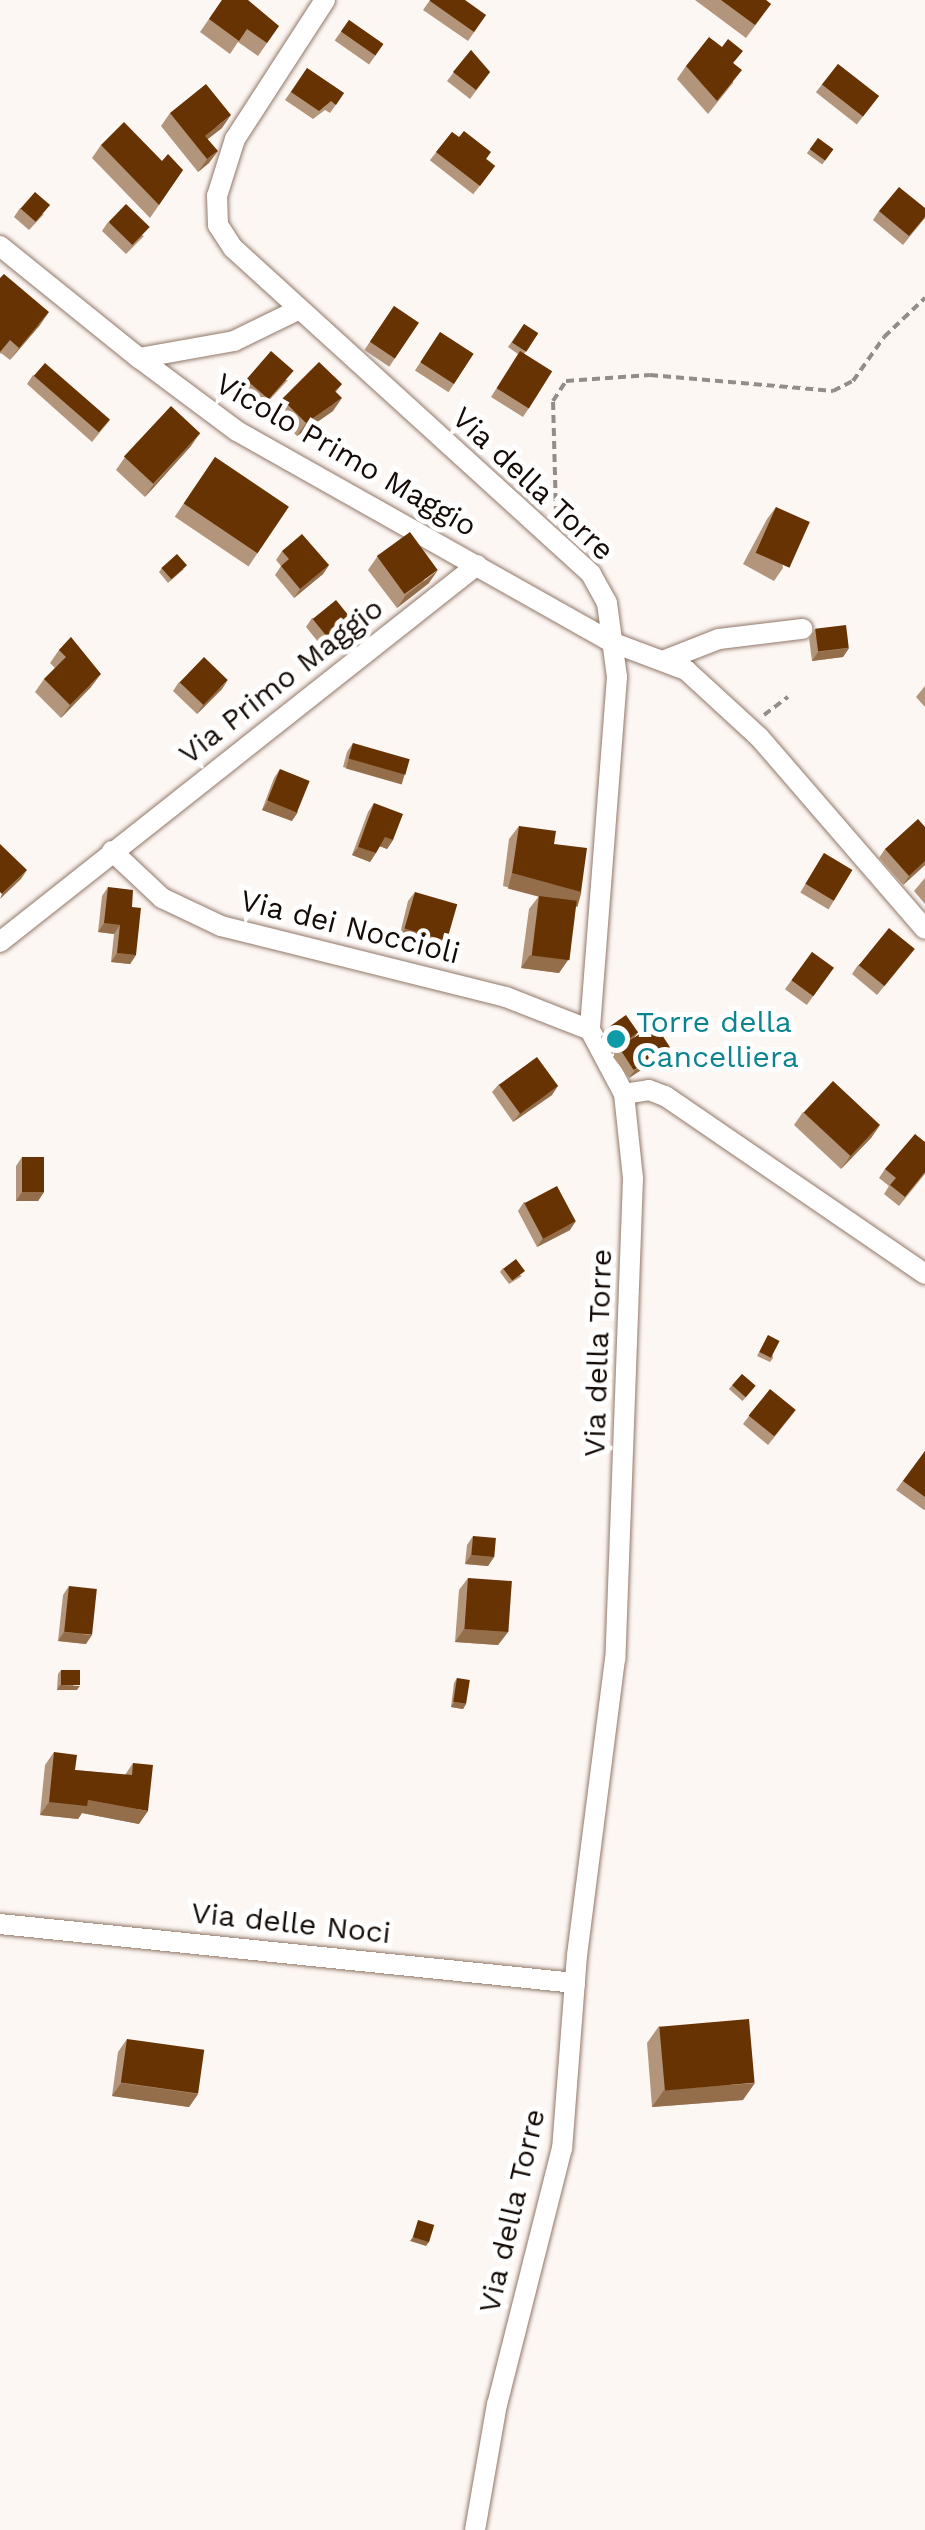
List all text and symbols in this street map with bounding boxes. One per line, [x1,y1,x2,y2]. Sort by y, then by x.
street label: Vicolo Primo Maggio [209,366,483,544]
street label: Via della Torre [444,399,622,569]
street label: Via Primo Maggio [171,590,391,772]
street label: Via dei Noccioli [236,882,464,972]
place label: Torre della Cancelliera [636,1004,799,1074]
marker: Torre della Cancelliera [605,1028,627,1050]
street label: Via della Torre [576,1247,620,1459]
street label: Via delle Noci [189,1895,393,1951]
street label: Via della Torre [471,2104,553,2318]

